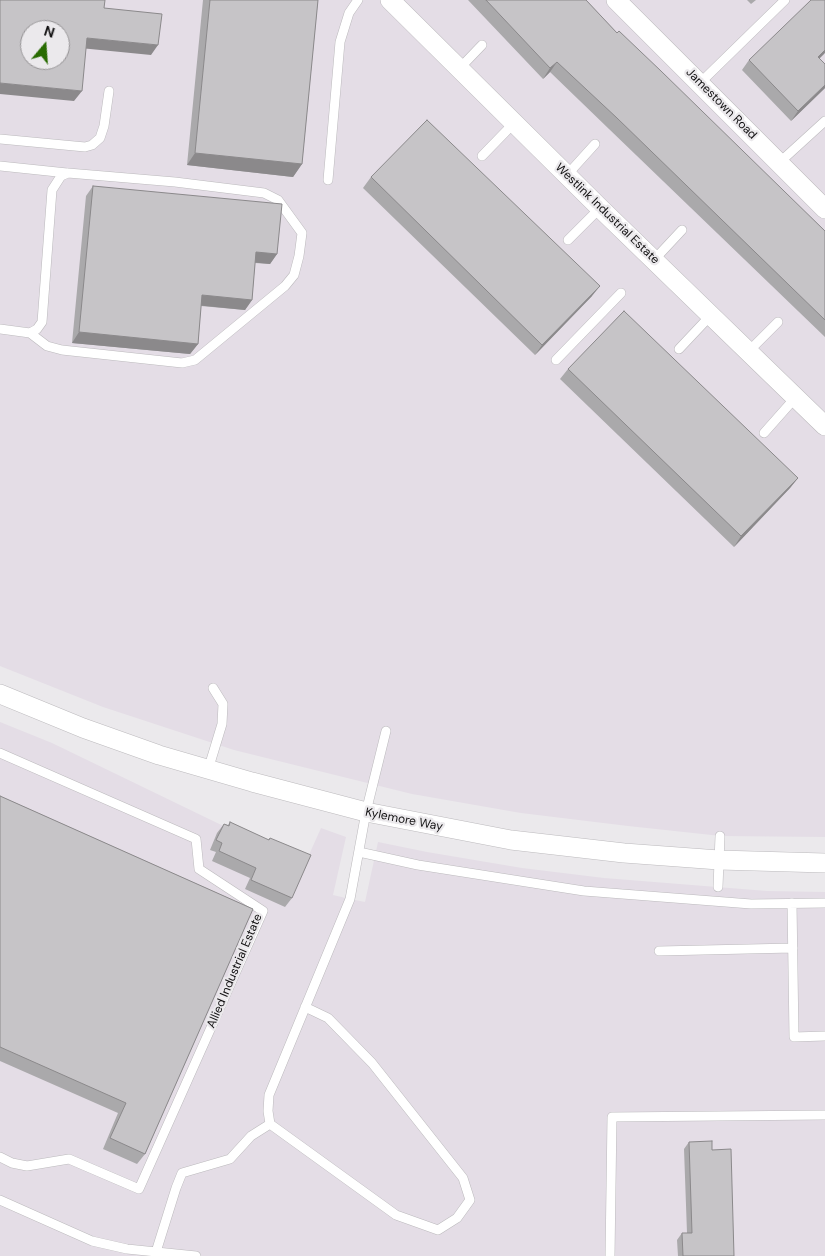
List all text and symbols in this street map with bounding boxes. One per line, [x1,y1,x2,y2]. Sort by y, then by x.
north arrow [20,20,70,70]
text: N [42,22,57,42]
street label: Jamestown Road [683,66,759,142]
street label: Westlink Industrial Estate [552,160,662,268]
street label: Kylemore Way [364,805,444,835]
street label: Allied Industrial Estate [204,912,266,1030]

